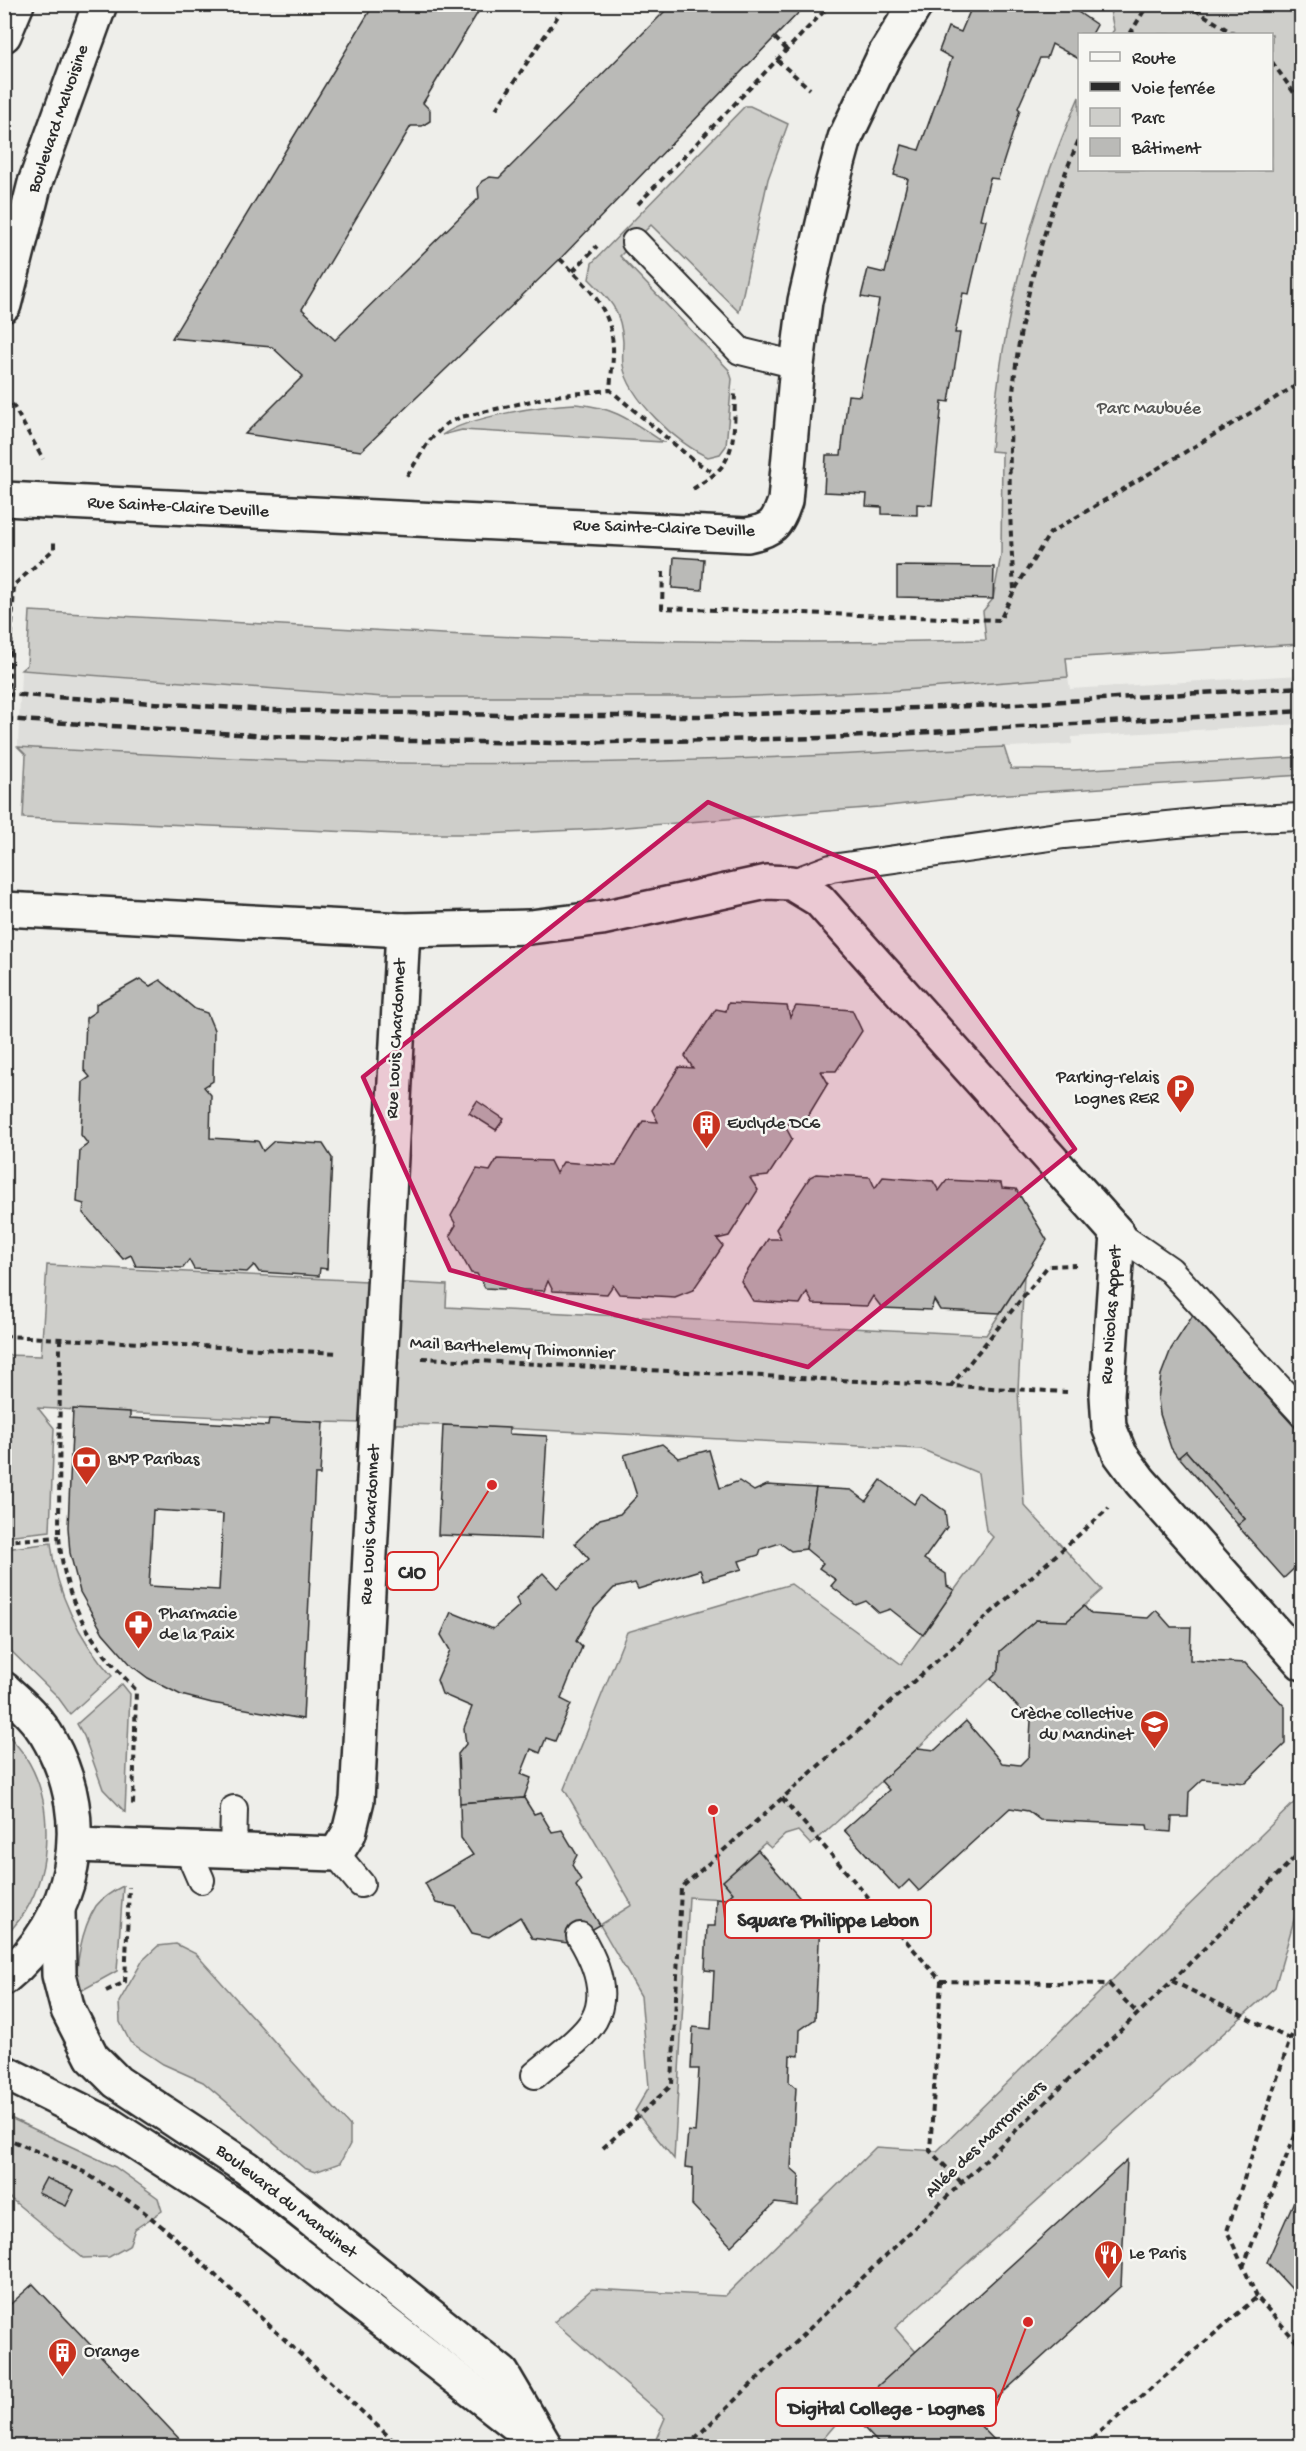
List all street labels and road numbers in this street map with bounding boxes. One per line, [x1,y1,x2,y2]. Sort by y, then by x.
street label: Boulevard Malvoisine [23,41,94,197]
street label: Rue Sainte-Claire Deville [87,493,270,523]
street label: Rue Sainte-Claire Deville [573,515,756,543]
street label: Rue Louis Chardonnet [382,957,412,1119]
street label: Rue Nicolas Appert [1097,1243,1127,1385]
street label: Mail Barthelemy Thimonnier [409,1333,616,1365]
street label: Rue Louis Chardonnet [356,1443,386,1605]
street label: Allée des Marronniers [921,2076,1052,2203]
street label: Boulevard du Mandinet [210,2140,362,2265]

